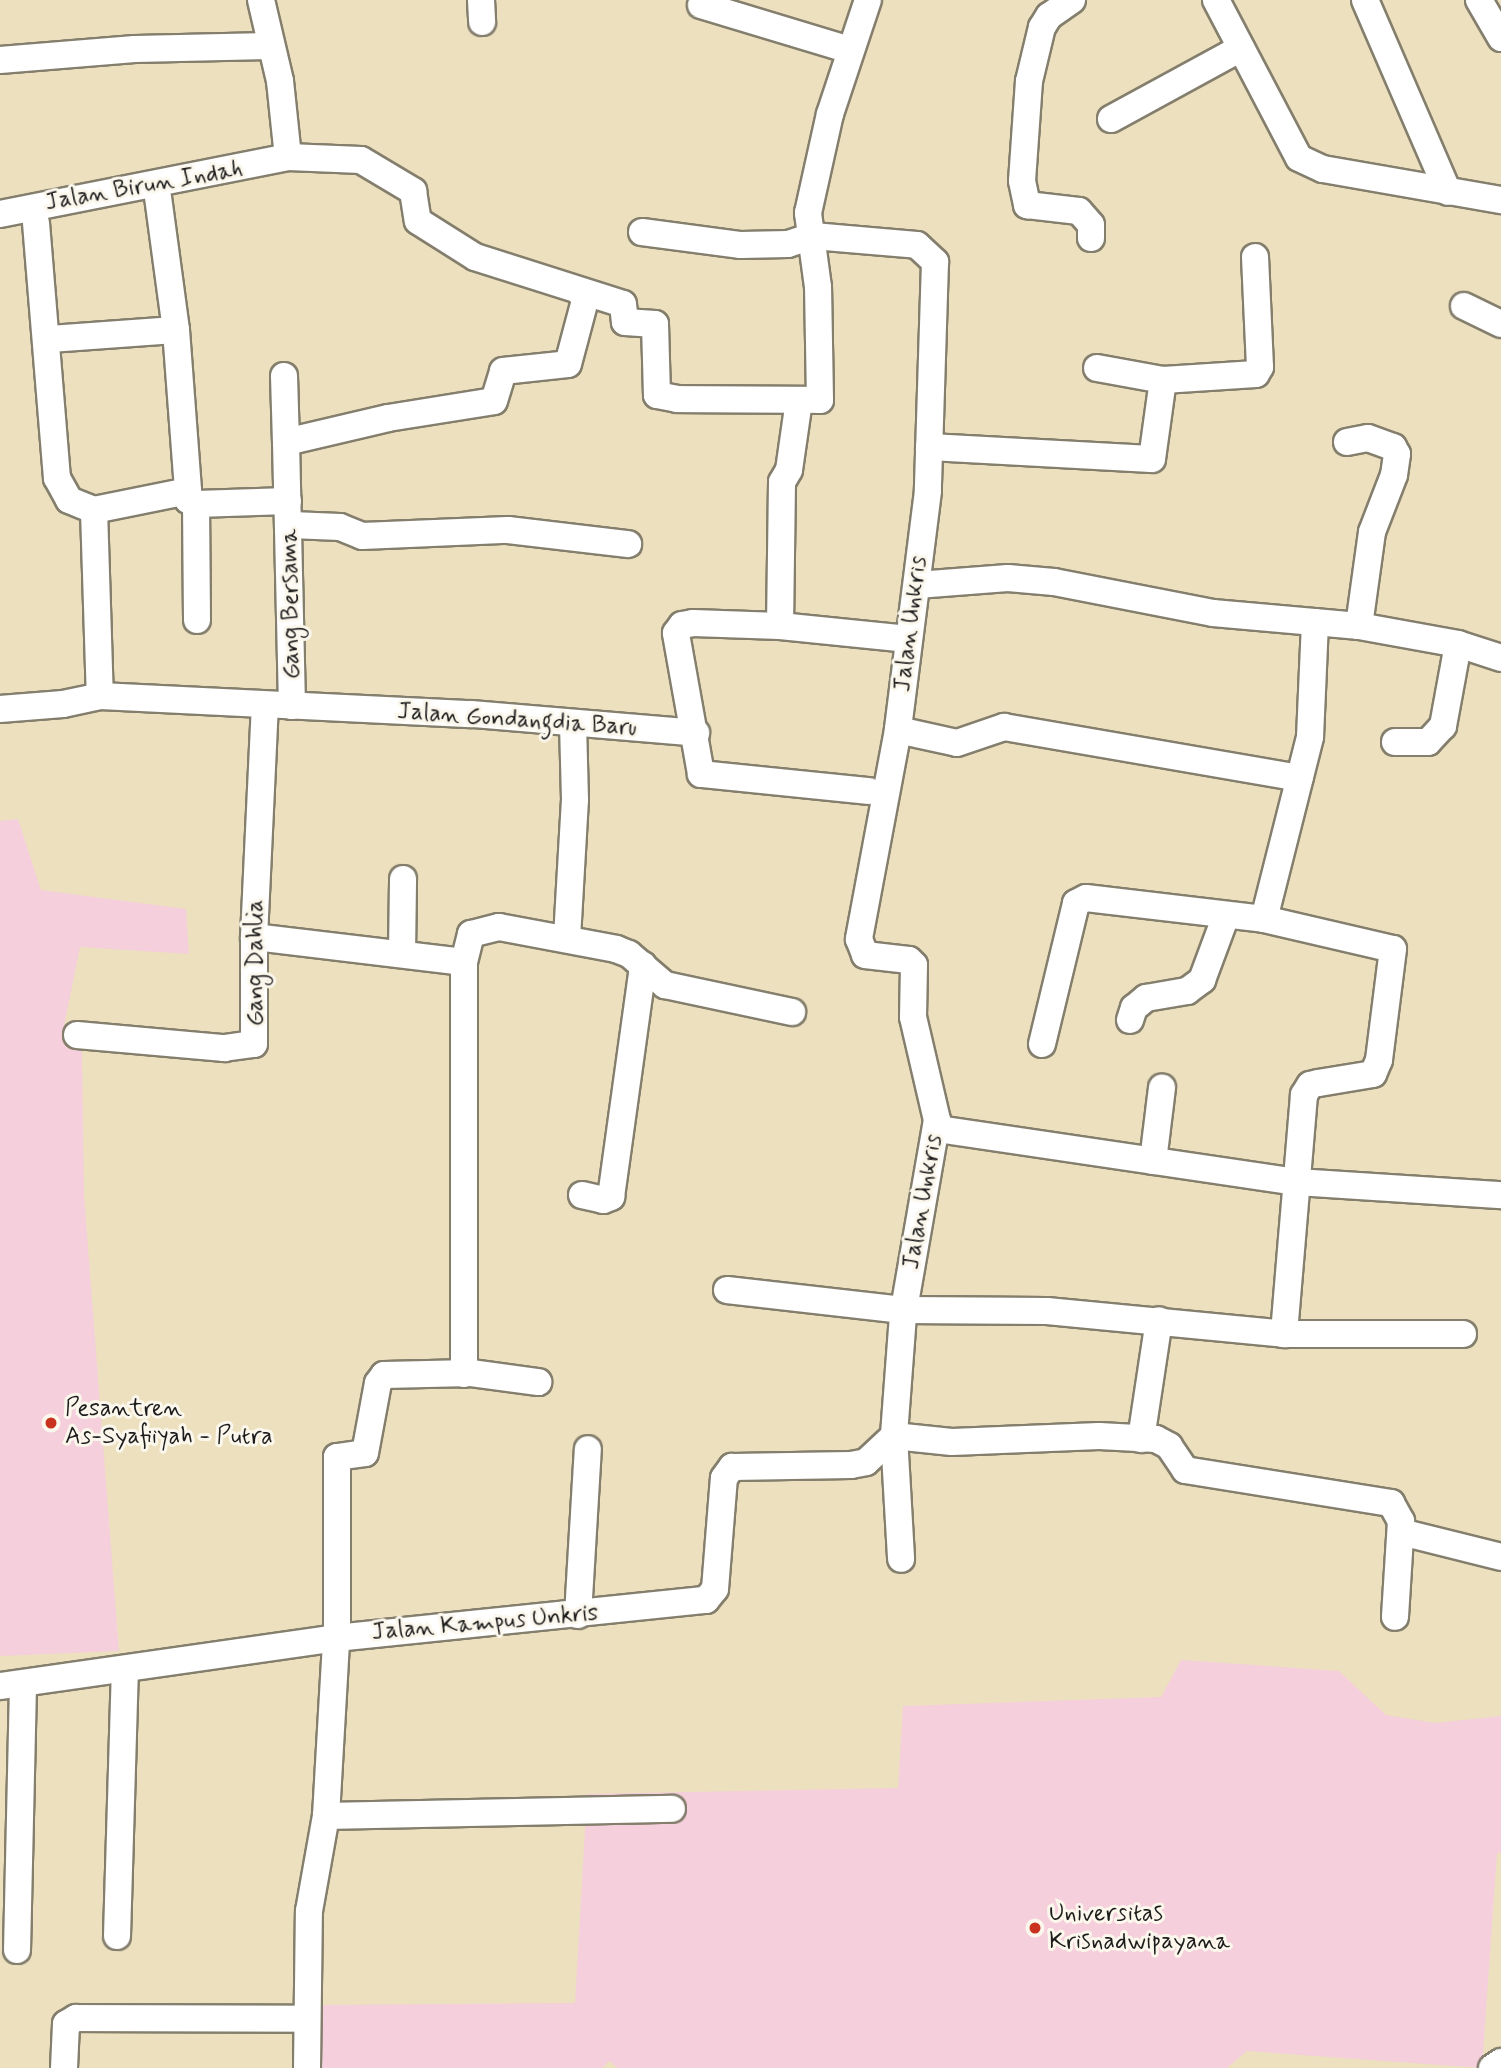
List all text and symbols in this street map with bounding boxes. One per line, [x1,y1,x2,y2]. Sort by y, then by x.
street label: Jalan Birun Indah [47,155,241,217]
street label: Gang Bersama [275,529,307,679]
street label: Jalan Unkris [888,554,934,694]
street label: Jalan Gondangdia Baru [397,697,637,743]
street label: Gang Dahlia [242,900,270,1026]
street label: Jalan Unkris [897,1132,949,1272]
place label: Pesantren As-Syafiiyah - Putra [65,1395,273,1451]
marker: Pesantren As-Syafiiyah - Putra [43,1415,59,1431]
street label: Jalan Kampus Unkris [372,1599,598,1647]
place label: Universitas Krisnadwipayana [1049,1900,1230,1956]
marker: Universitas Krisnadwipayana [1027,1920,1043,1936]

